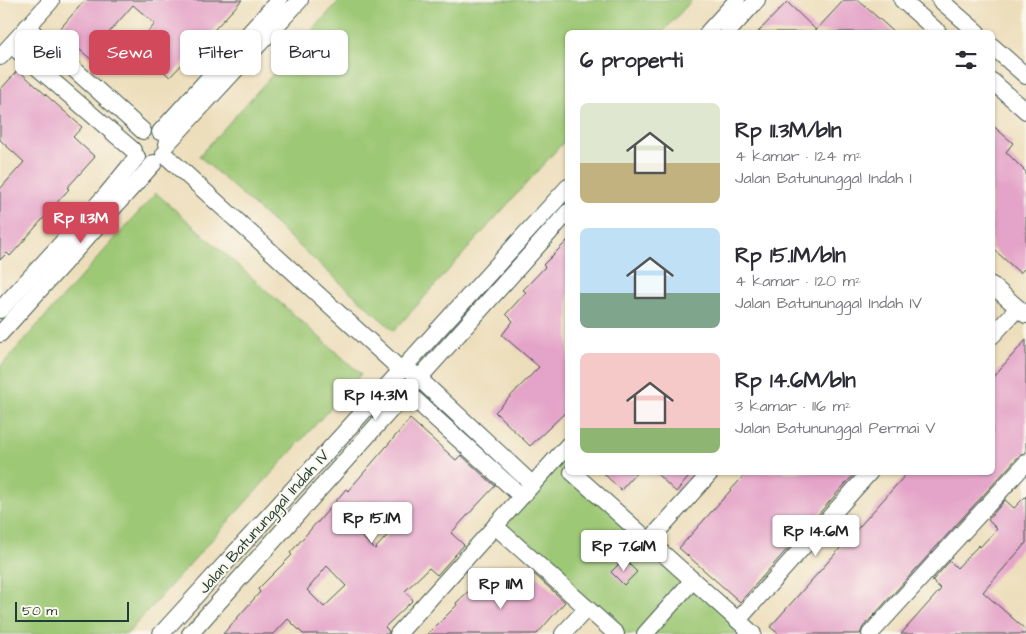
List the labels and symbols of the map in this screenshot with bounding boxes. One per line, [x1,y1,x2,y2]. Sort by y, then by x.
pin: Rp 11.3M [29,202,133,244]
pin: Rp 14.3M [324,378,428,421]
street label: Jalan Batununggal Indah IV [193,445,335,599]
pin: Rp 15.1M [320,502,424,544]
pin: Rp 14.6M [764,514,868,557]
pin: Rp 7.61M [572,530,676,572]
pin: Rp 11M [460,568,542,610]
scale bar [15,599,129,622]

